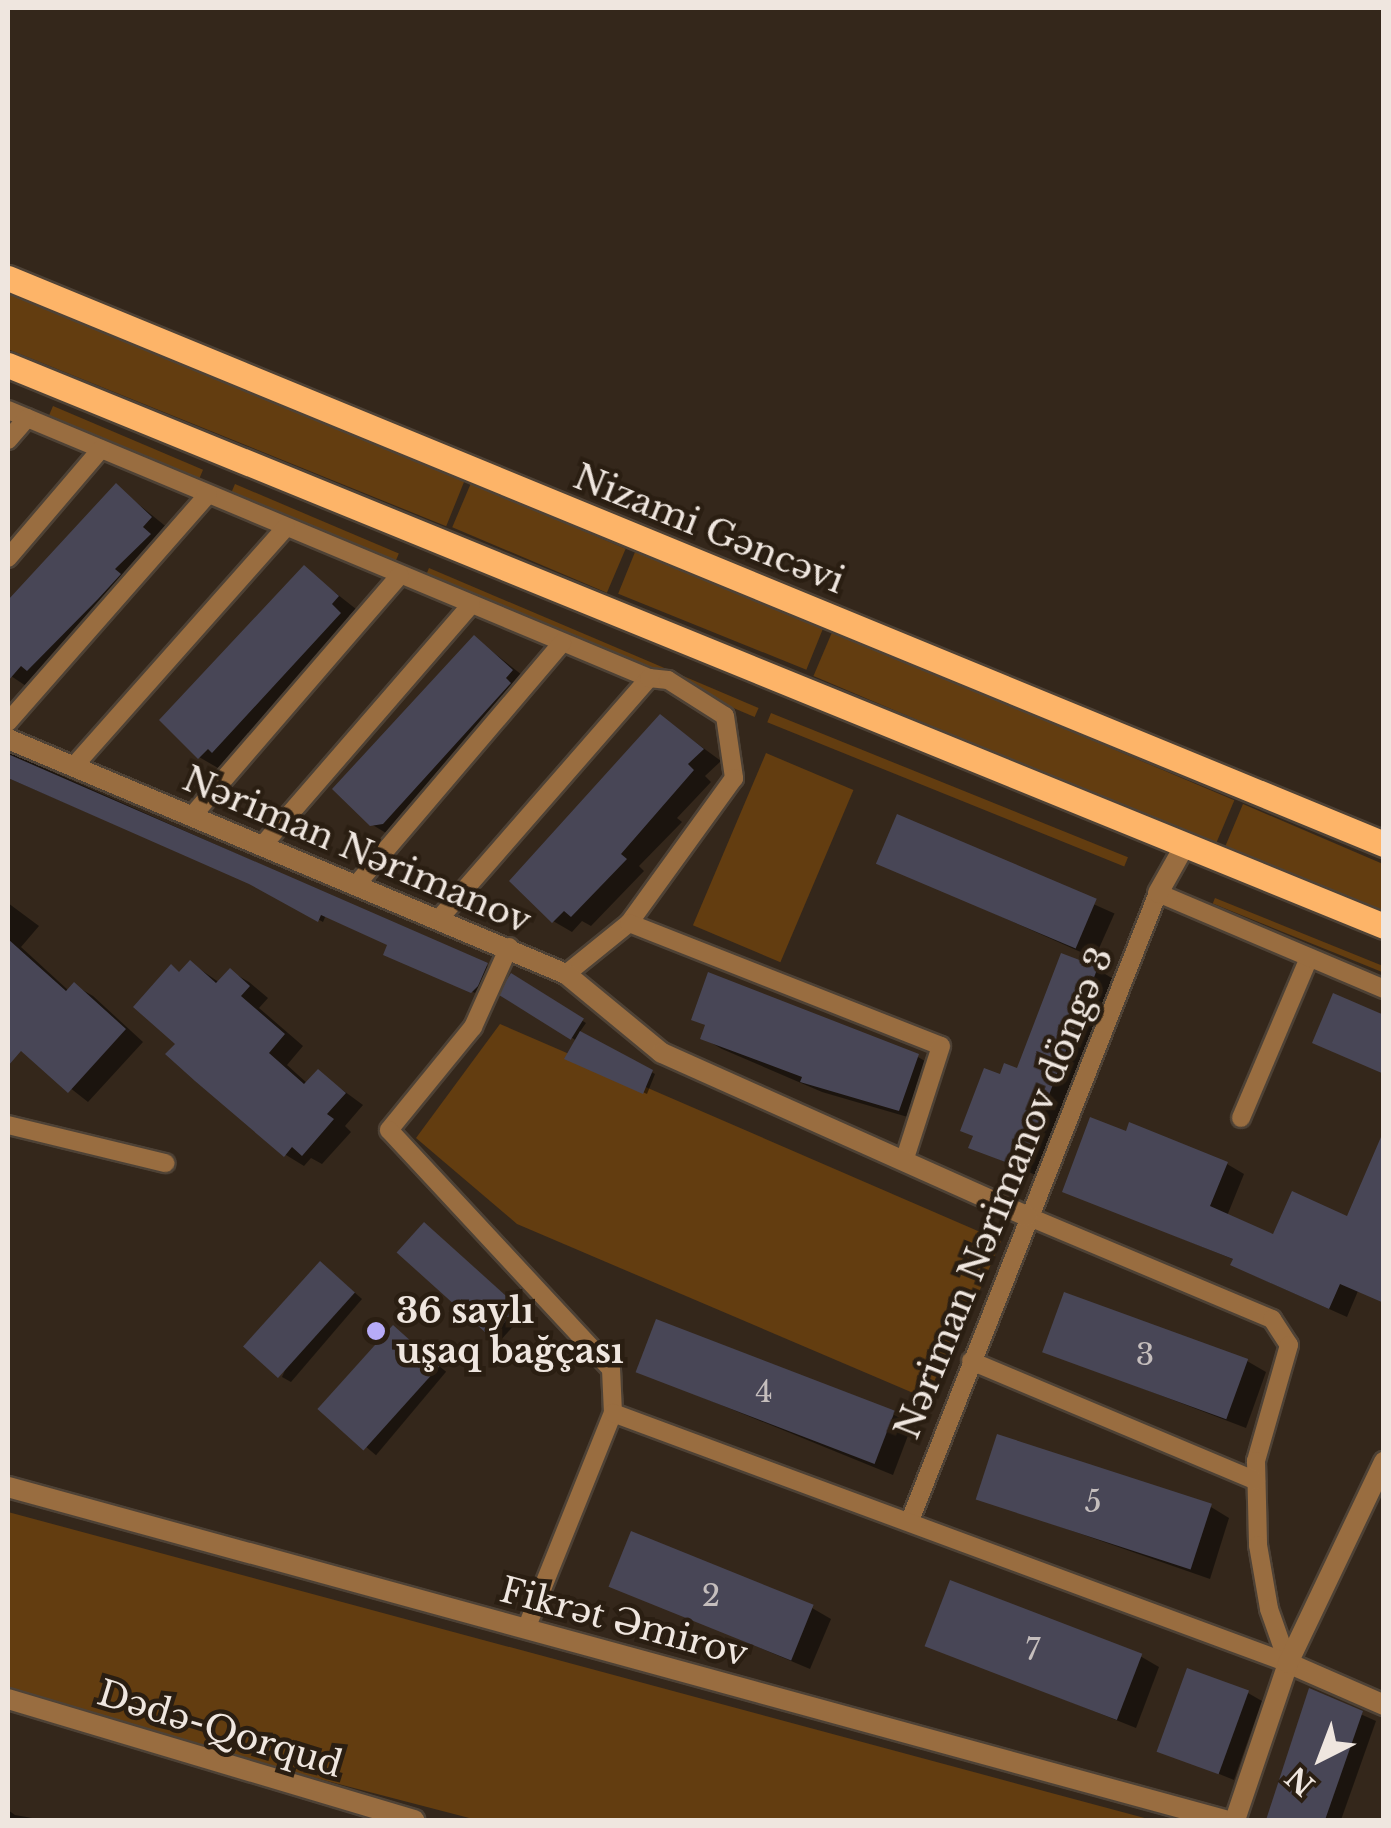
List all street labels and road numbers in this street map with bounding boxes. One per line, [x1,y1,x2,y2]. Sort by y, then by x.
street label: Nizami Gəncəvi [568,456,850,602]
street label: Nəriman Nərimanov [177,758,537,942]
street label: Nəriman Nərimanov döngə 3 [886,941,1122,1445]
street label: Fikrət Əmirov [496,1569,752,1675]
street label: Dədə-Qorqud [93,1672,347,1786]

